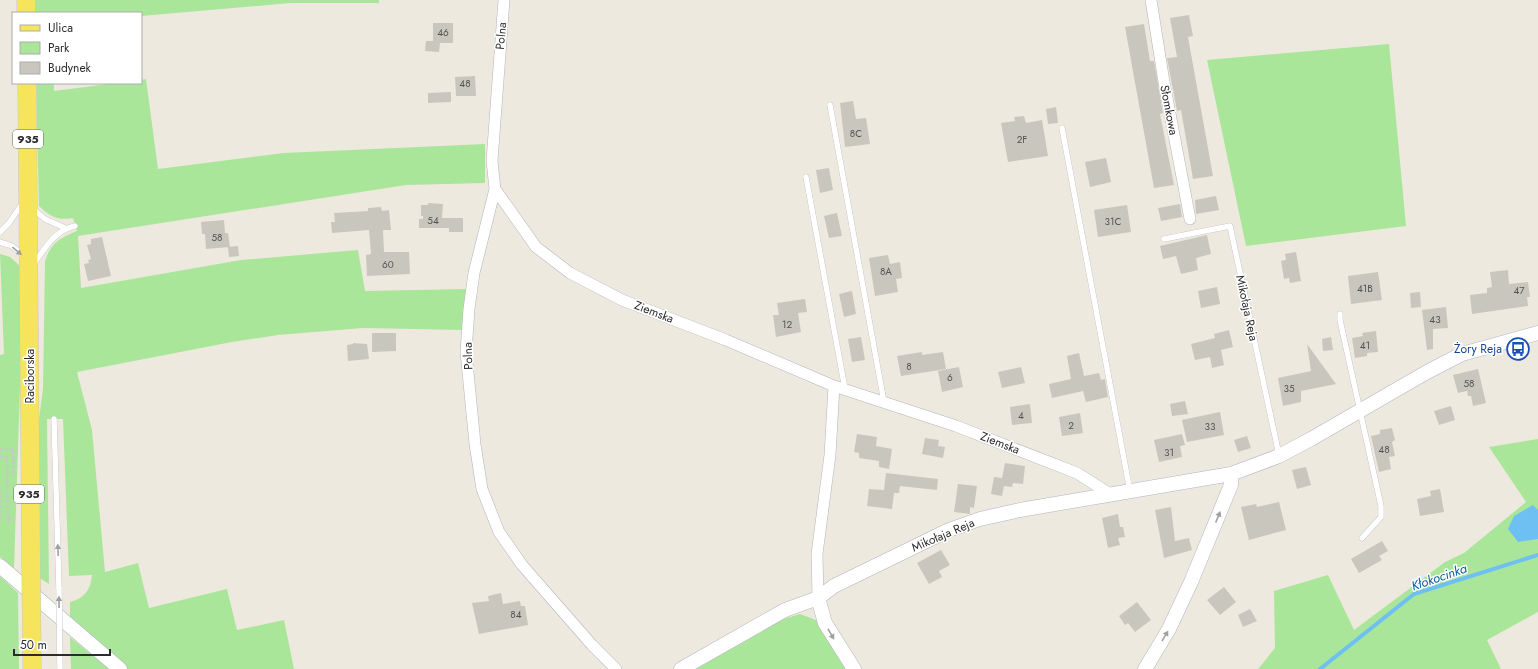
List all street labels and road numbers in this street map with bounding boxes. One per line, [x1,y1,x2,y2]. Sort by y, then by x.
street label: Polna [491,21,511,51]
street label: Słomkowa [1155,83,1183,137]
road number: 935 [13,130,43,148]
street label: Mikołaja Reja [1231,273,1263,343]
street label: Ziemska [632,296,677,328]
street label: Polna [459,342,477,370]
street label: Raciborska [21,348,39,403]
street label: Ziemska [978,427,1023,459]
road number: 935 [14,485,44,503]
street label: Mikołaja Reja [909,514,978,556]

